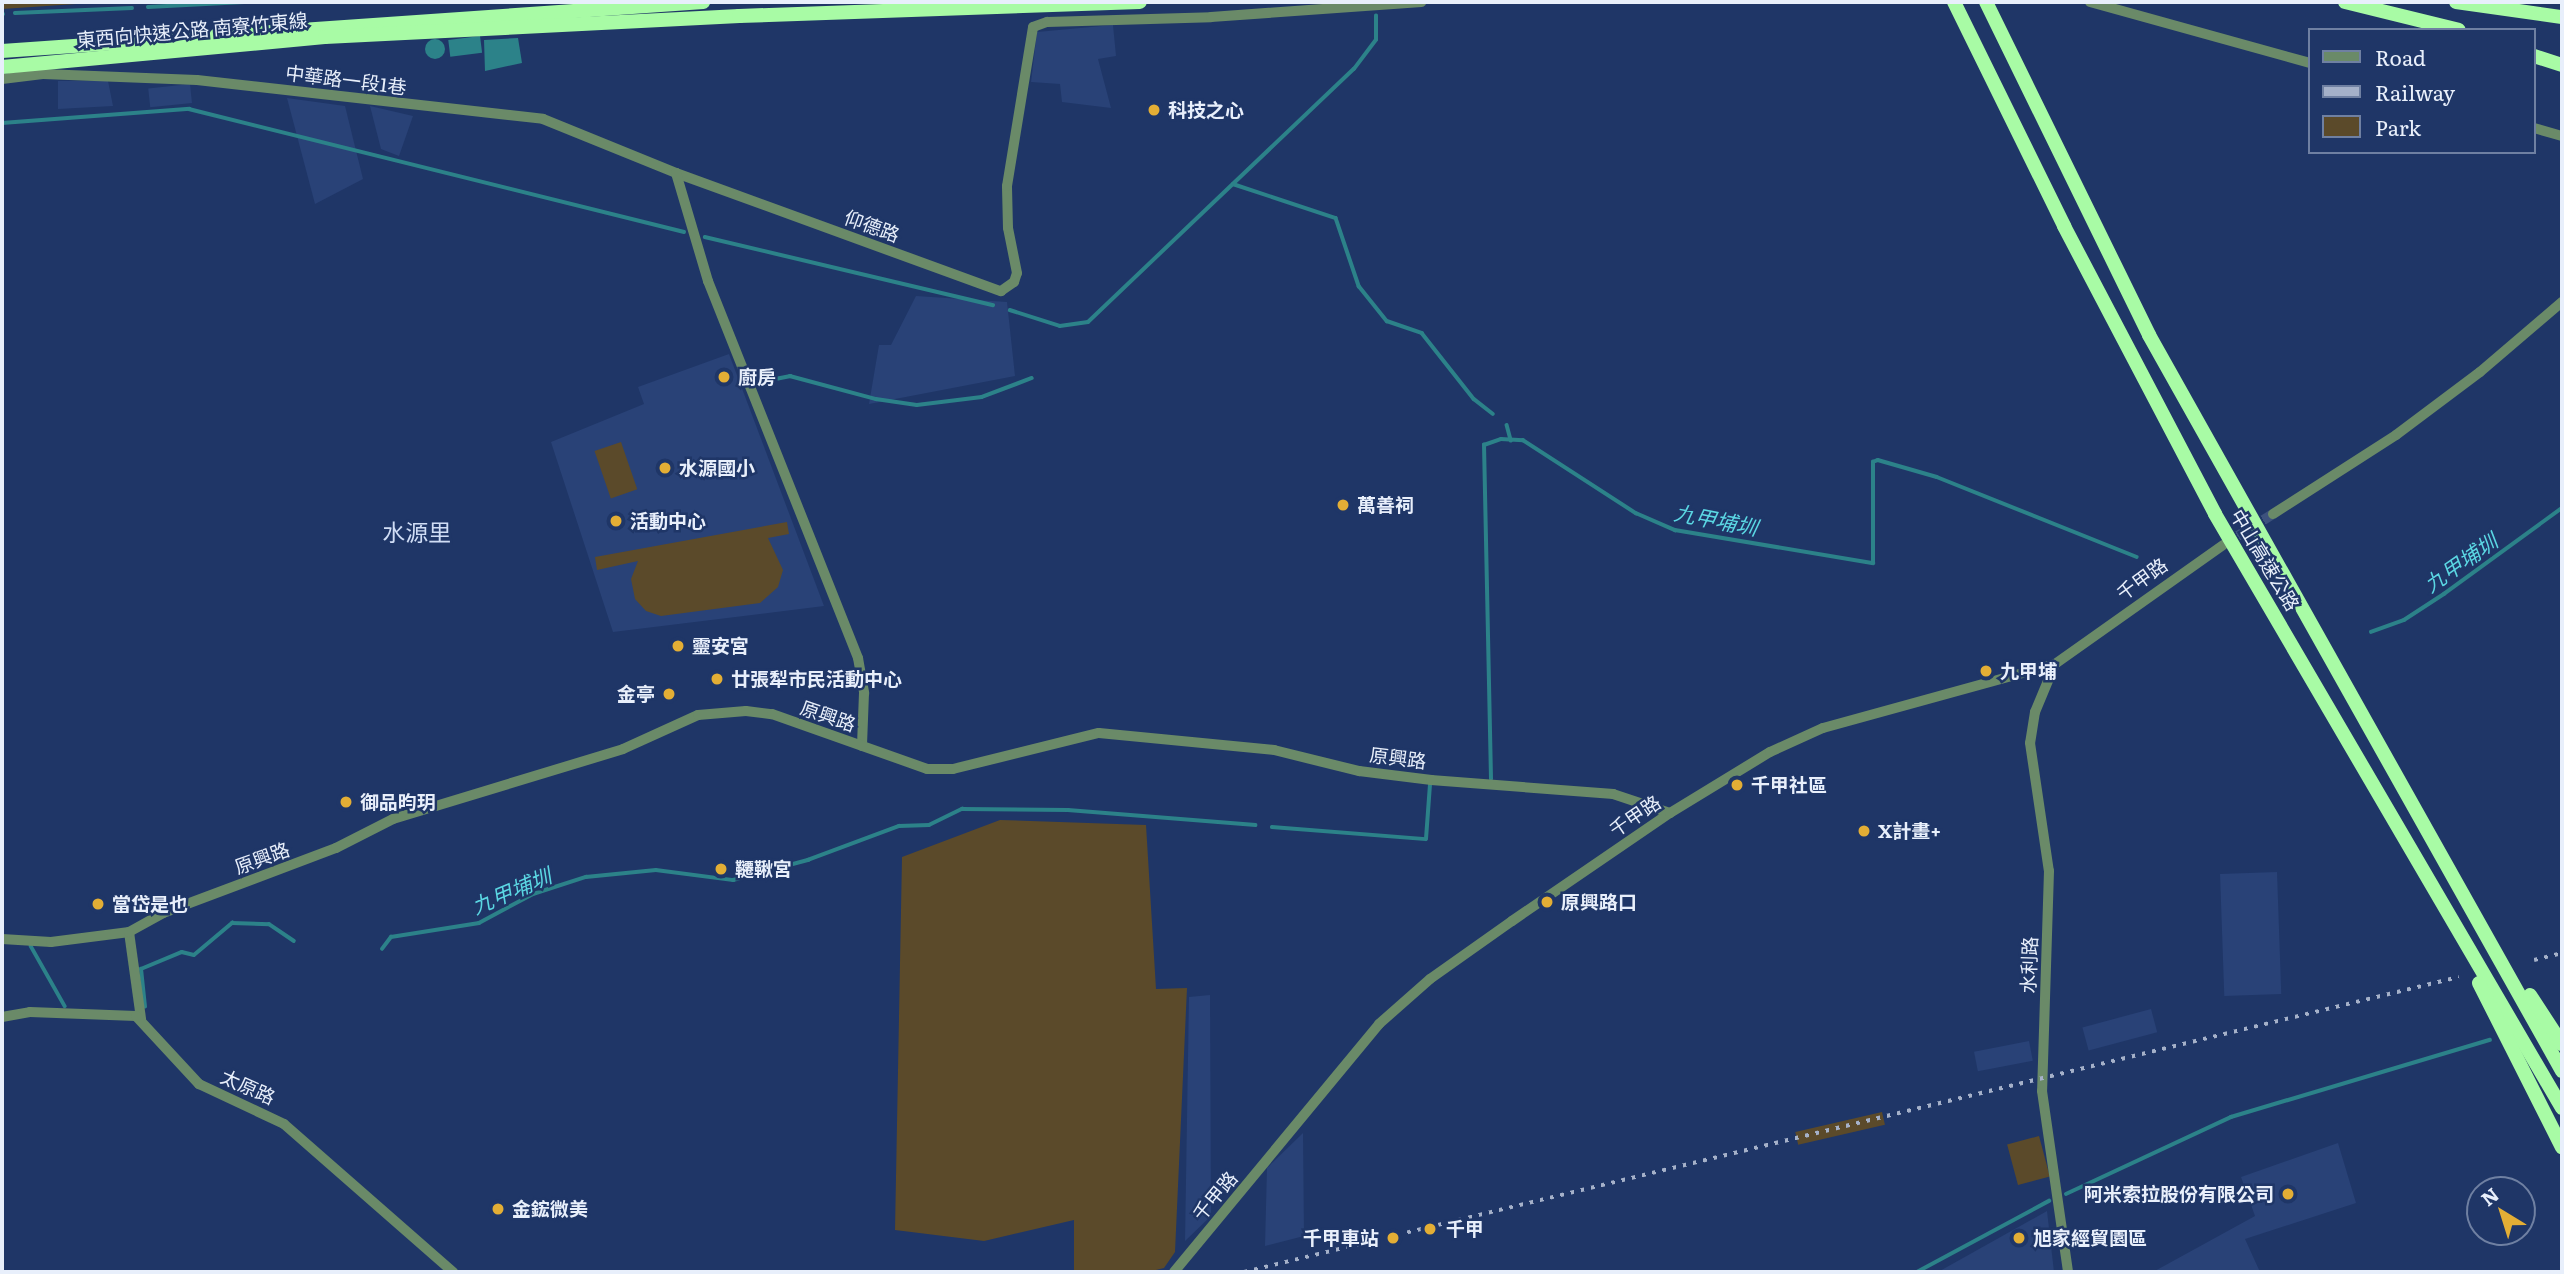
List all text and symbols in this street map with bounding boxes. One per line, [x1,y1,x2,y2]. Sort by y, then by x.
street label: 東西向快速公路 南寮竹東線 [76,9,308,51]
legend [2308,28,2536,154]
text: Road [2375,41,2426,72]
street label: 中華路一段1巷 [284,61,408,99]
text: Railway [2375,76,2455,107]
place label: 科技之心 [1168,99,1244,121]
marker: 科技之心 [1146,102,1162,118]
text: Park [2375,111,2421,142]
street label: 仰德路 [841,206,903,246]
place label: 廚房 [738,366,776,388]
marker: 廚房 [716,369,732,385]
place label: 水源國小 [679,457,755,479]
marker: 水源國小 [657,460,673,476]
place label: 萬善祠 [1357,494,1414,516]
marker: 萬善祠 [1335,497,1351,513]
water label: 九甲埔圳 [1672,499,1760,539]
street label: 中山高速公路 [2226,505,2304,615]
place label: 活動中心 [630,510,706,532]
marker: 活動中心 [608,513,624,529]
district label: 水源里 [383,517,451,545]
water label: 九甲埔圳 [2418,528,2502,596]
street label: 千甲路 [2112,553,2172,605]
place label: 靈安宮 [692,635,749,657]
marker: 靈安宮 [670,638,686,654]
place label: 九甲埔 [2000,660,2057,682]
marker: 九甲埔 [1978,663,1994,679]
place label: 廿張犁市民活動中心 [731,668,902,690]
marker: 廿張犁市民活動中心 [709,671,725,687]
place label: 金亭 [617,683,655,705]
marker: 金亭 [661,686,677,702]
street label: 原興路 [797,696,859,736]
street label: 原興路 [1368,743,1428,773]
place label: 千甲社區 [1751,774,1827,796]
marker: 千甲社區 [1729,777,1745,793]
place label: 御品昀玥 [360,791,436,813]
street label: 千甲路 [1605,791,1665,841]
marker: 御品昀玥 [338,794,354,810]
place label: X計畫+ [1878,820,1941,842]
marker: X計畫+ [1856,823,1872,839]
street label: 原興路 [231,838,293,878]
place label: 韆鞦宮 [735,858,792,880]
marker: 韆鞦宮 [713,861,729,877]
water label: 九甲埔圳 [467,862,555,918]
place label: 原興路口 [1561,891,1637,913]
place label: 當岱是也 [112,893,188,915]
marker: 原興路口 [1539,894,1555,910]
marker: 當岱是也 [90,896,106,912]
street label: 水利路 [2017,936,2041,994]
street label: 太原路 [217,1065,279,1109]
street label: 千甲路 [1188,1167,1242,1225]
north arrow [2466,1176,2536,1246]
text: N [2474,1180,2504,1212]
place label: 阿米索拉股份有限公司 [2084,1183,2274,1205]
marker: 阿米索拉股份有限公司 [2280,1186,2296,1202]
place label: 金鋐微美 [512,1198,588,1220]
marker: 金鋐微美 [490,1201,506,1217]
place label: 千甲 [1446,1218,1484,1240]
marker: 千甲 [1420,1219,1440,1239]
place label: 千甲車站 [1303,1227,1379,1249]
place label: 旭家經貿園區 [2033,1227,2147,1249]
marker: 千甲車站 [1385,1230,1401,1246]
marker: 旭家經貿園區 [2011,1230,2027,1246]

